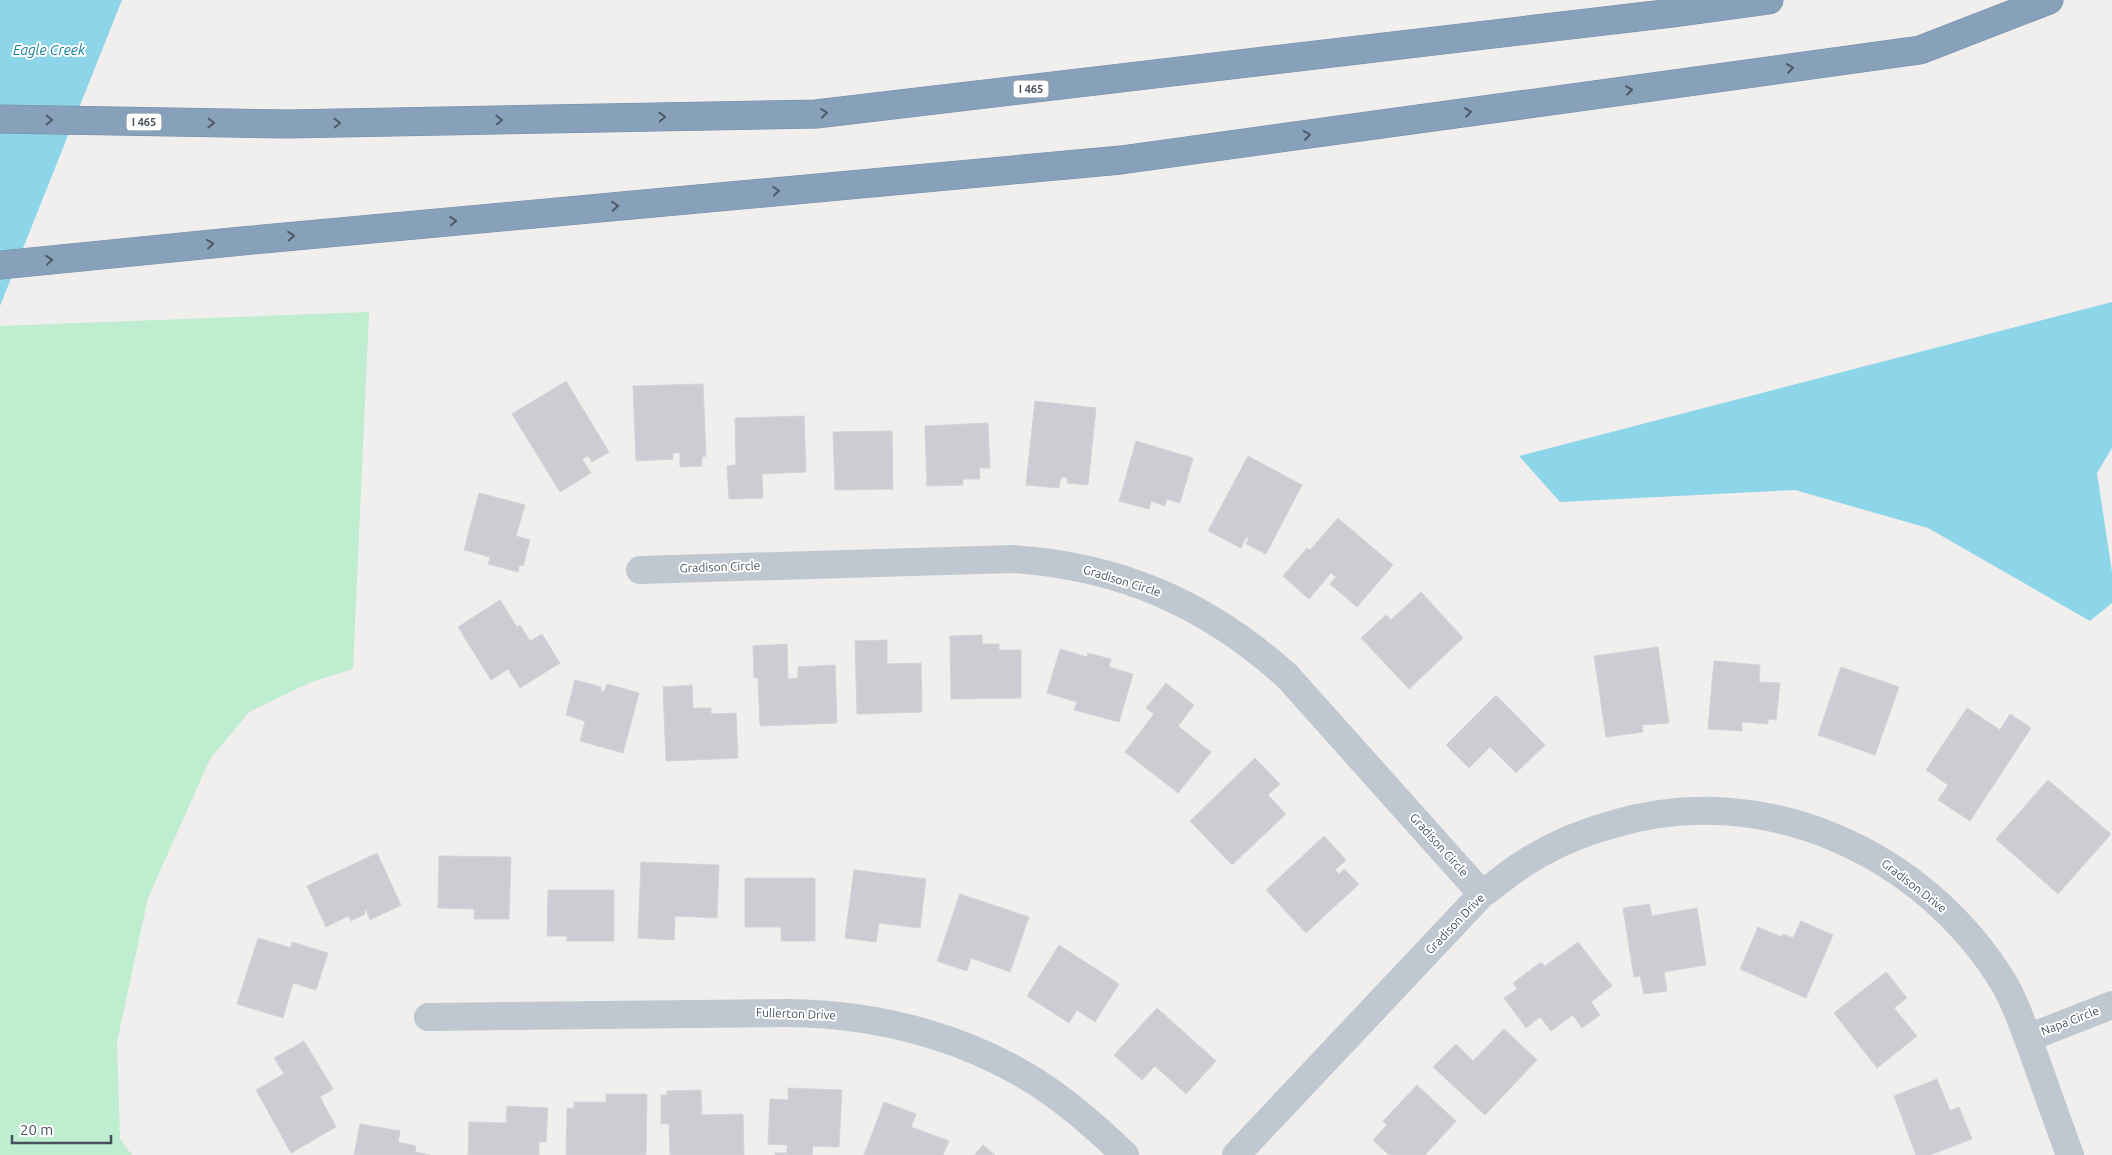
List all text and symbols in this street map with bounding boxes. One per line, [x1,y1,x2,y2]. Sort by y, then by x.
water label: Eagle Creek [13,42,86,58]
one-way arrow [1786,63,1794,74]
road number: I 465 [1014,80,1048,98]
one-way arrow [1625,86,1633,96]
one-way arrow [821,108,829,119]
one-way arrow [1464,108,1472,118]
one-way arrow [658,112,666,122]
road number: I 465 [126,114,162,130]
one-way arrow [45,115,53,125]
one-way arrow [496,115,504,125]
one-way arrow [208,118,215,128]
one-way arrow [333,118,341,129]
one-way arrow [1303,130,1311,140]
one-way arrow [773,186,781,197]
one-way arrow [611,201,619,212]
one-way arrow [449,216,457,227]
one-way arrow [287,231,295,242]
one-way arrow [206,239,214,250]
one-way arrow [45,255,53,266]
street label: Gradison Circle [679,559,760,574]
street label: Gradison Circle [1082,563,1163,599]
street label: Gradison Circle [1408,810,1471,879]
street label: Gradison Drive [1879,856,1949,915]
street label: Gradison Drive [1423,891,1487,957]
street label: Napa Circle [2039,1004,2101,1038]
street label: Fullerton Drive [756,1006,836,1021]
scale bar [12,1112,111,1144]
text: 20 m [20,1121,53,1138]

